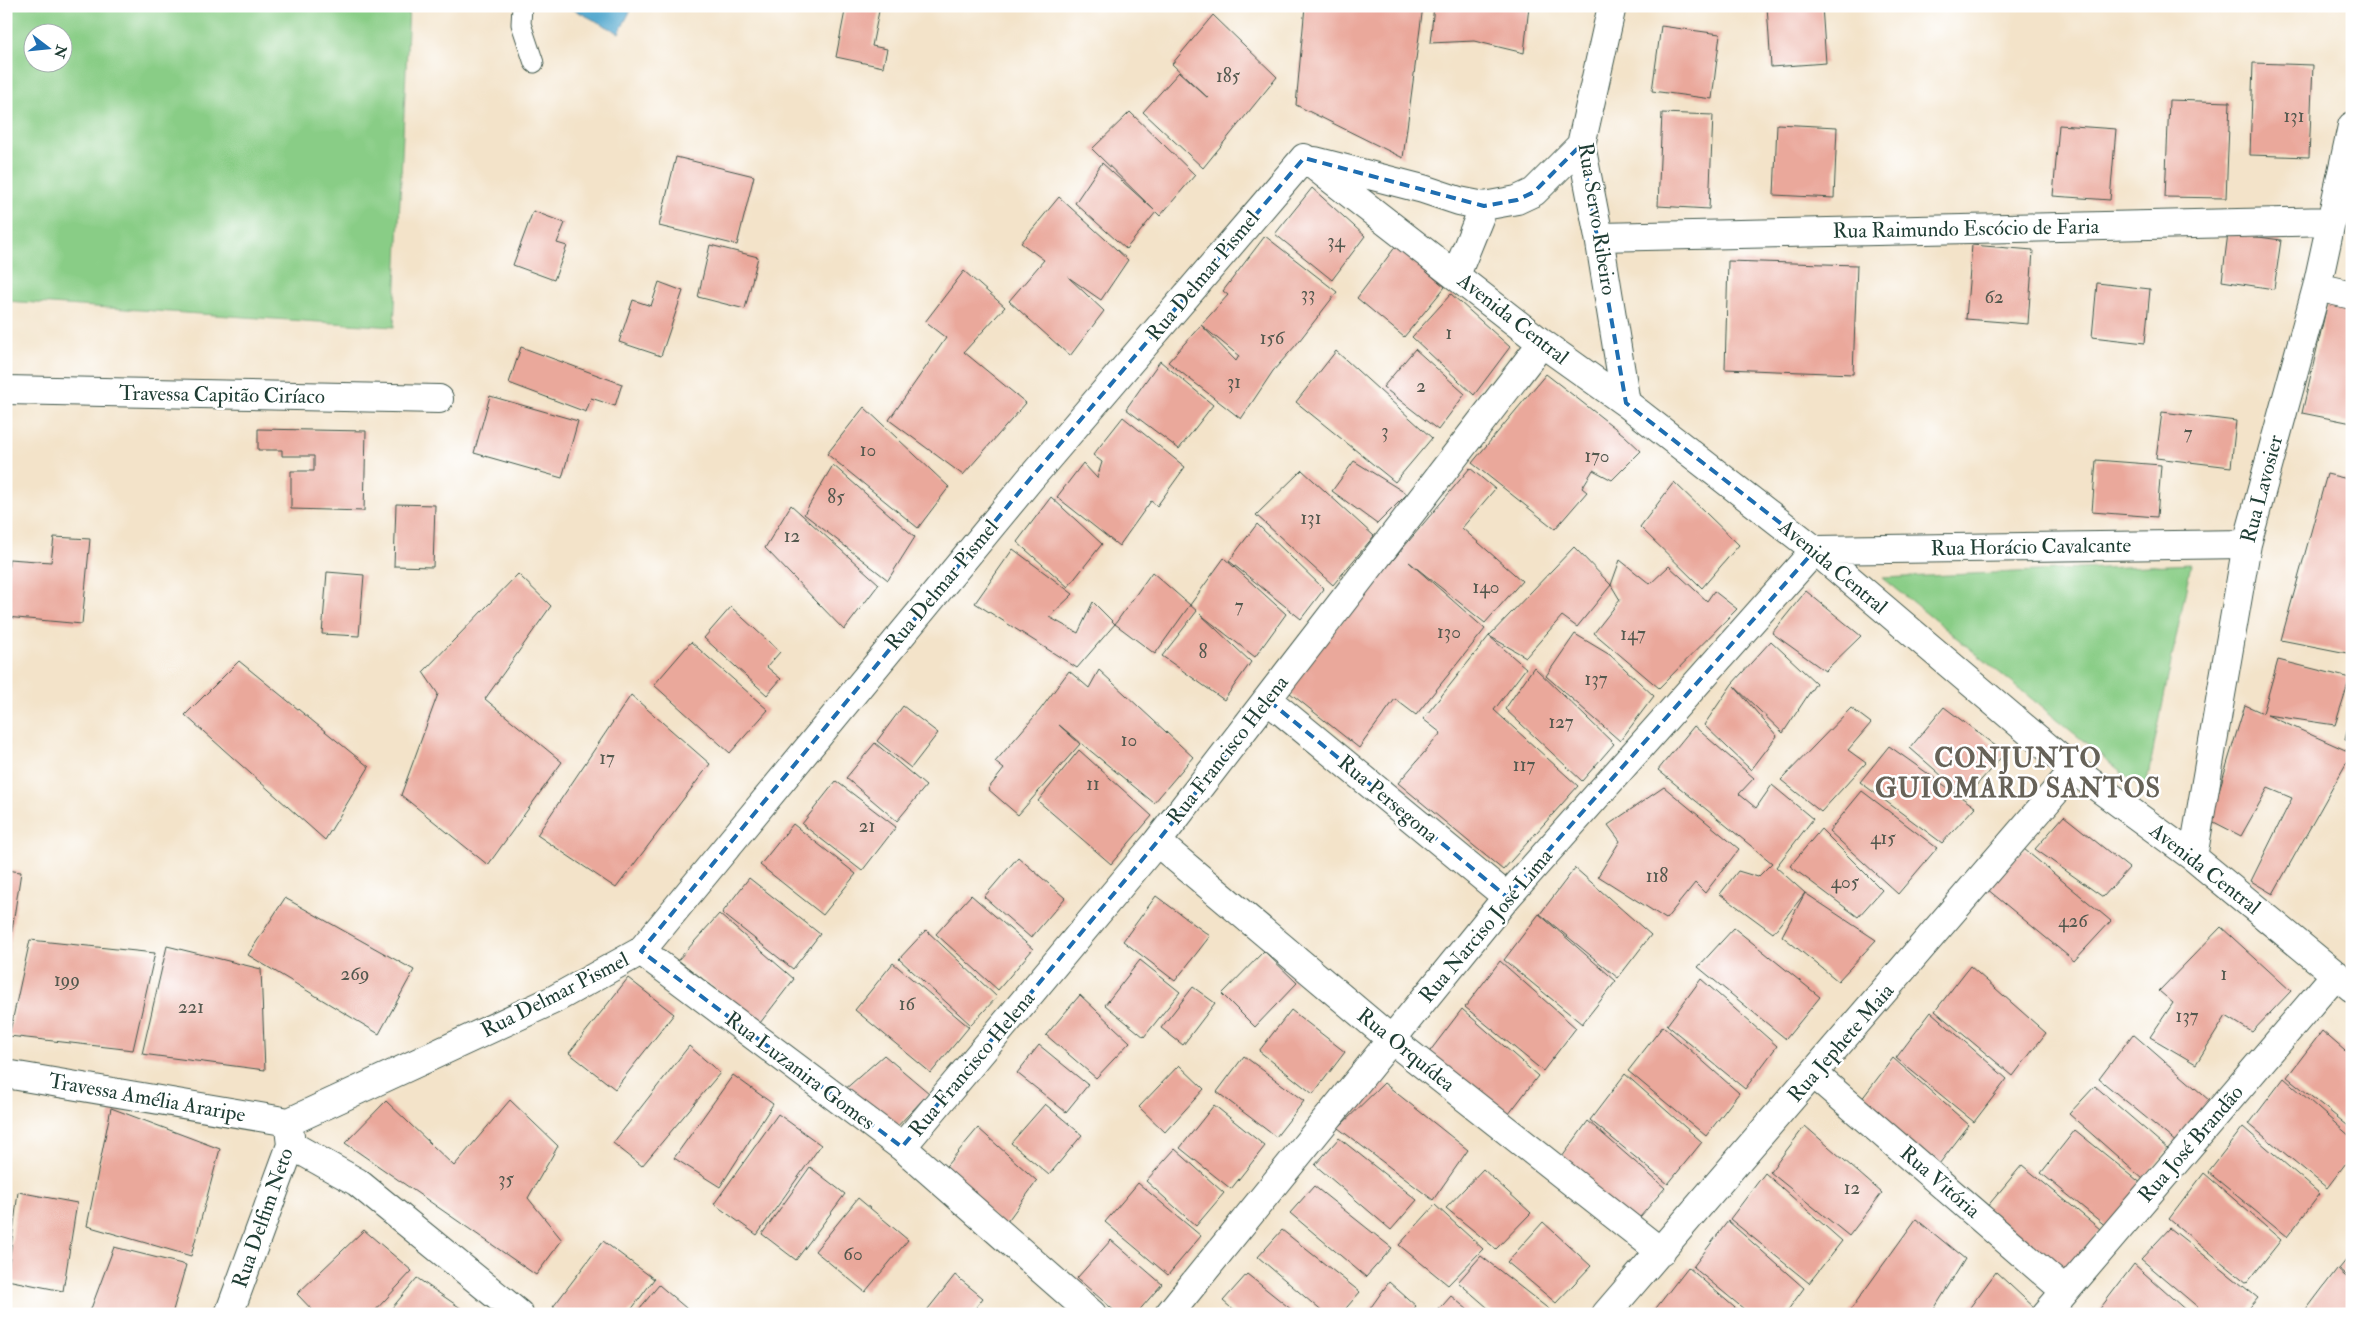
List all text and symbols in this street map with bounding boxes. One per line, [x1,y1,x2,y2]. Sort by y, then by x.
north arrow [22,22,72,72]
text: N [50,42,70,60]
house number: 185 [1216,64,1241,88]
house number: 131 [2284,104,2304,128]
street label: Rua Servo Ribeiro [1572,141,1622,297]
street label: Rua Delmar Pismel [1140,205,1266,347]
street label: Rua Raimundo Escócio de Faria [1832,213,2100,245]
house number: 34 [1327,229,1345,253]
street label: Avenida Central [1451,267,1574,371]
house number: 33 [1301,282,1315,306]
house number: 62 [1984,285,2004,309]
house number: 1 [1446,321,1452,345]
house number: 156 [1260,326,1286,350]
house number: 31 [1227,370,1241,394]
house number: 2 [1416,374,1426,398]
street label: Travessa Capitão Ciríaco [119,380,325,410]
house number: 3 [1381,419,1389,443]
house number: 7 [2184,421,2193,445]
street label: Rua Lavosier [2235,432,2289,546]
house number: 10 [860,438,876,462]
house number: 170 [1584,444,1610,468]
house number: 85 [827,485,845,509]
house number: 131 [1301,506,1321,530]
street label: Avenida Central [1772,513,1893,621]
street label: Rua Delmar Pismel [879,514,1005,656]
house number: 12 [784,524,800,548]
street label: Rua Horácio Cavalcante [1930,532,2132,562]
house number: 140 [1473,575,1499,599]
house number: 7 [1235,594,1244,618]
house number: 130 [1437,620,1461,644]
house number: 147 [1620,622,1646,646]
house number: 8 [1199,640,1208,664]
house number: 137 [1585,667,1608,691]
street label: Rua Francisco Helena [1161,670,1295,830]
house number: 127 [1548,710,1574,734]
house number: 10 [1121,728,1137,752]
district label: CONJUNTO GUIOMARD SANTOS [1875,743,2161,805]
house number: 17 [599,746,615,770]
street label: Rua Persegona [1332,749,1444,849]
house number: 117 [1513,753,1535,777]
house number: 11 [1086,772,1100,796]
house number: 21 [859,814,875,838]
street label: Avenida Central [2143,817,2266,921]
house number: 415 [1870,826,1896,850]
street label: Rua Narciso José Lima [1413,843,1559,1009]
house number: 118 [1646,864,1668,888]
house number: 405 [1831,870,1860,894]
house number: 426 [2058,909,2089,933]
street label: Rua Delmar Pismel [476,946,634,1044]
house number: 269 [341,962,369,986]
house number: 1 [2221,962,2227,986]
house number: 199 [54,968,80,992]
street label: Rua Jephete Maia [1782,978,1900,1108]
street label: Rua Francisco Helena [903,985,1041,1142]
house number: 16 [899,992,917,1016]
house number: 221 [178,995,204,1019]
street label: Rua Orquídea [1351,1002,1461,1098]
house number: 137 [2176,1004,2199,1028]
street label: Rua Luzanira Gomes [720,1006,880,1136]
street label: Travessa Amélia Araripe [46,1067,248,1129]
street label: Rua José Brandão [2132,1080,2250,1208]
street label: Rua Vitória [1894,1140,1986,1225]
street label: Rua Delfim Neto [226,1144,300,1292]
house number: 35 [498,1167,514,1191]
house number: 12 [1844,1176,1860,1200]
house number: 60 [843,1242,863,1266]

